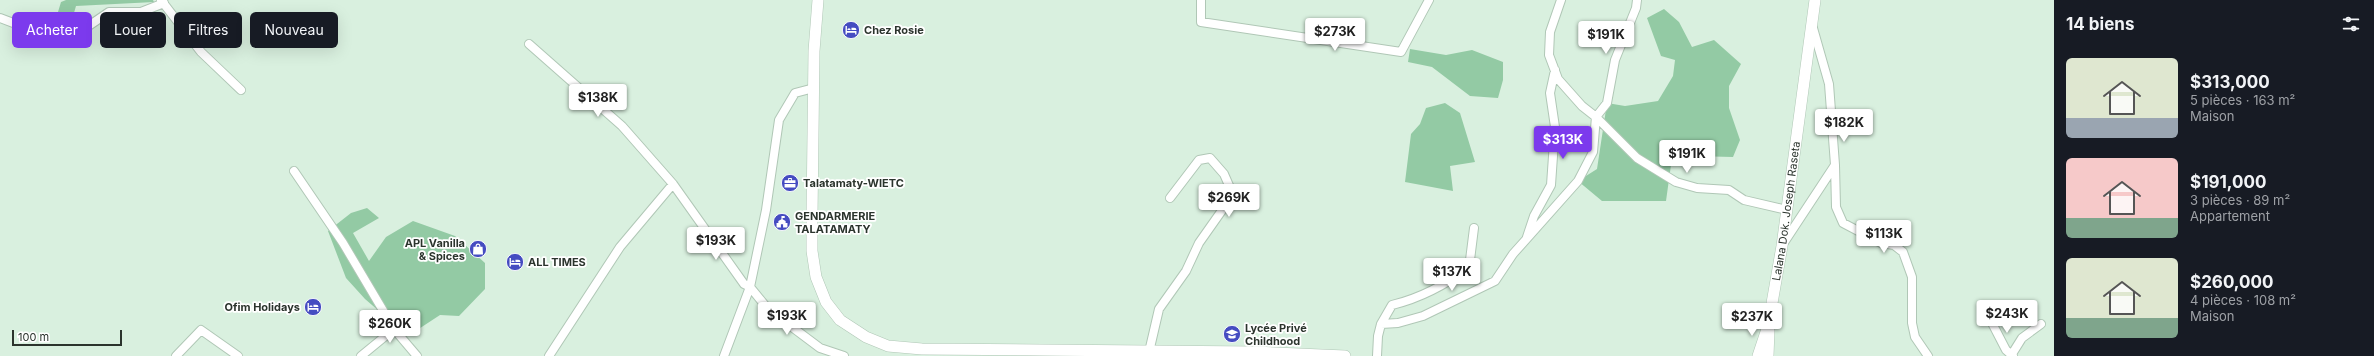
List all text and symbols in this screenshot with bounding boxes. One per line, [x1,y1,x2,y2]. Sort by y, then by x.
chip: Acheter [12,12,92,48]
chip: Louer [100,12,166,48]
chip: Filtres [174,12,242,48]
chip: Nouveau [250,12,338,48]
icon: filters [2340,13,2362,35]
text: 14 biens [2066,14,2134,34]
pin: $273K [1307,18,1363,52]
hotel icon: Chez Rosie [841,20,861,40]
pin: $191K [1578,21,1634,55]
place label: Chez Rosie [864,23,924,37]
text: $273K [1314,23,1356,39]
text: $191K [1587,26,1625,42]
text: $313,000 [2190,72,2270,92]
icon: home [2098,74,2146,122]
pin: $138K [570,84,626,118]
text: $138K [578,89,618,105]
text: 5 pièces · 163 m² [2190,92,2295,108]
text: Maison [2190,108,2235,124]
pin: $182K [1816,109,1872,143]
text: $182K [1824,114,1864,130]
pin: $313K [1535,126,1591,160]
text: $313K [1543,131,1583,147]
pin: $191K [1659,140,1715,174]
street label: Lalana Dok. Joseph Raseta [1769,140,1803,282]
text: $191K [1668,145,1706,161]
text: $191,000 [2190,172,2266,192]
office icon: Talatamaty-WIETC [780,173,800,193]
icon: home [2098,174,2146,222]
place label: Talatamaty-WIETC [803,176,904,190]
pin: $269K [1201,184,1257,218]
text: $269K [1208,189,1250,205]
text: 3 pièces · 89 m² [2190,192,2290,208]
text: Appartement [2190,208,2270,224]
place label: GENDARMERIE TALATAMATY [795,209,875,236]
public building icon: GENDARMERIE TALATAMATY [772,212,792,232]
pin: $113K [1856,220,1912,254]
text: $113K [1865,225,1903,241]
pin: $193K [688,227,744,261]
text: $193K [696,232,736,248]
place label: APL Vanilla & Spices [405,236,465,263]
shop icon: APL Vanilla & Spices [468,239,488,259]
hotel icon: ALL TIMES [505,252,525,272]
place label: ALL TIMES [528,255,586,269]
pin: $137K [1424,258,1480,292]
text: $137K [1432,263,1472,279]
text: $260,000 [2190,272,2273,292]
icon: home [2098,274,2146,322]
text: 4 pièces · 108 m² [2190,292,2296,308]
hotel icon: Ofim Holidays [303,297,323,317]
place label: Ofim Holidays [225,300,300,314]
pin: $243K [1979,300,2035,334]
pin: $193K [759,302,815,336]
pin: $237K [1724,303,1780,337]
text: $243K [1985,305,2029,321]
text: $193K [767,307,807,323]
text: $237K [1731,308,1773,324]
text: Maison [2190,308,2235,324]
pin: $260K [362,310,418,344]
text: $260K [368,315,412,331]
place label: Lycée Privé Childhood [1245,321,1307,348]
school or university icon: Lycée Privé Childhood [1222,324,1242,344]
scale bar [12,328,122,347]
text: 100 m [18,330,49,344]

